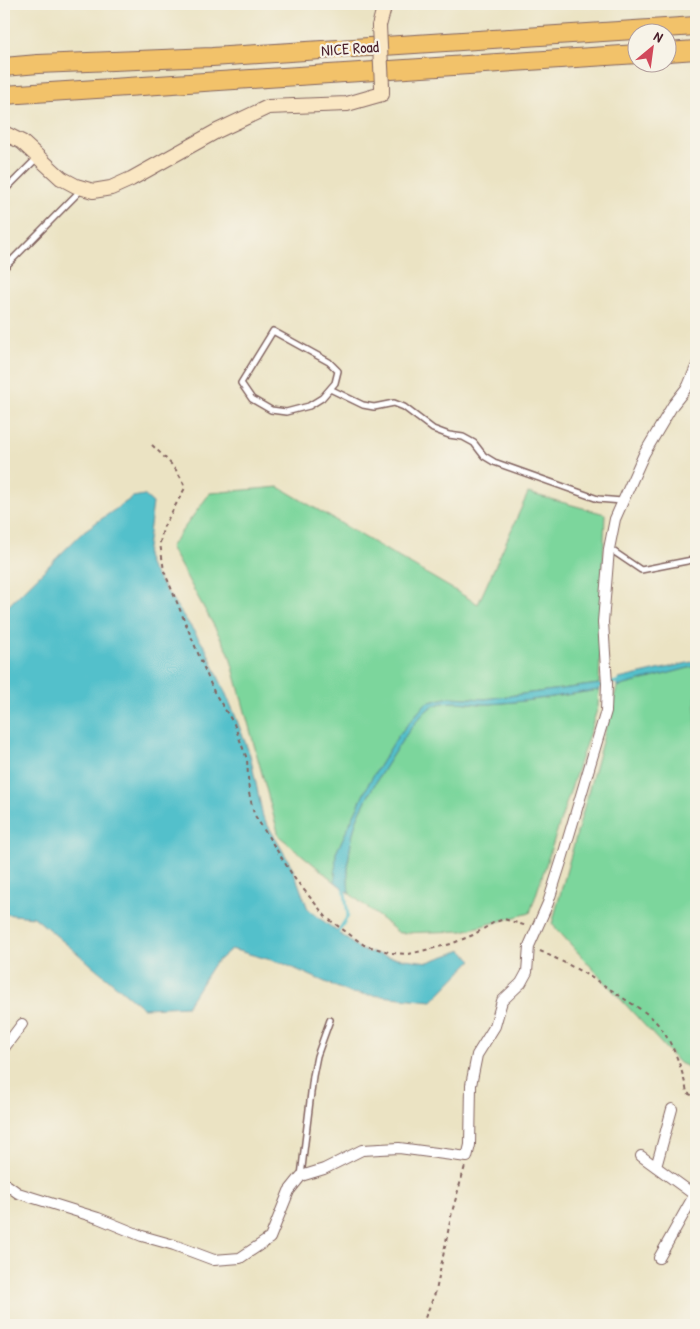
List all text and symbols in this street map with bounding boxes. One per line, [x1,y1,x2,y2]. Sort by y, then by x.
north arrow [628,22,678,72]
text: N [651,26,667,47]
street label: NICE Road [320,35,380,61]

